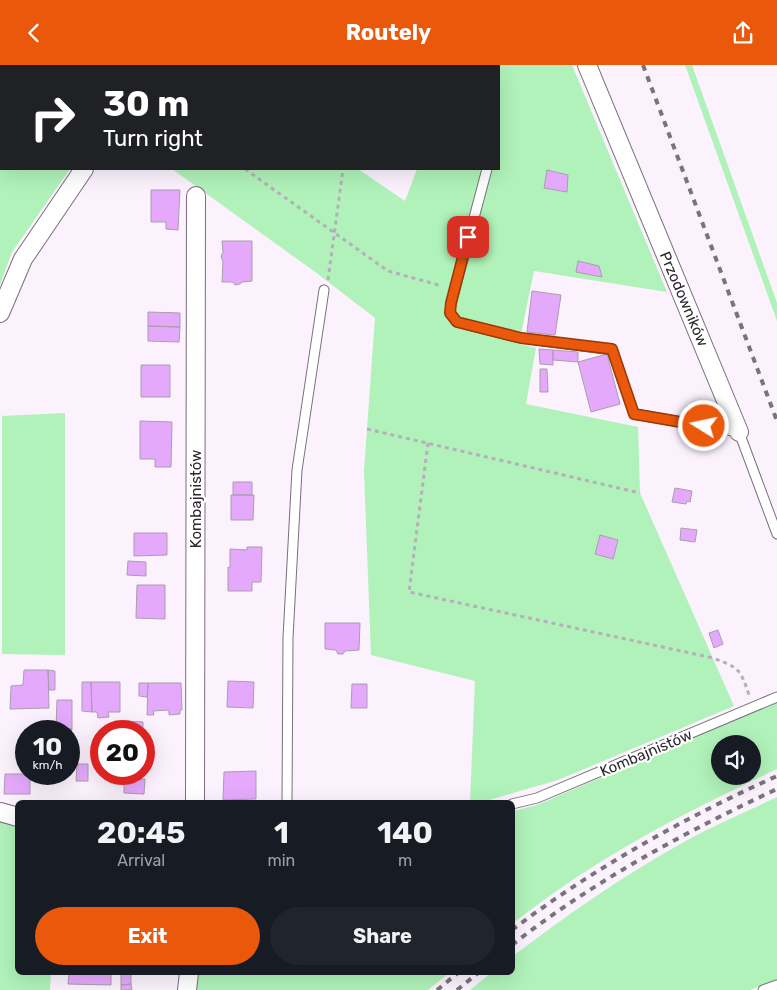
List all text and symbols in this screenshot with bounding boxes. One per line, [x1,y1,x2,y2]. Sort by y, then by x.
icon: back [20,19,48,47]
text: Routely [346,19,431,46]
icon: share [729,19,757,47]
text: 30 m [103,83,189,125]
icon: right [20,85,85,150]
text: Turn right [103,125,203,152]
pin [447,216,489,258]
icon: arrive [454,223,482,251]
street label: Przodowników [656,249,712,349]
position arrow [677,399,729,451]
street label: Kombajnistów [187,450,205,548]
speed limit sign: 20 [90,720,155,785]
street label: Kombajnistów [597,726,695,780]
text: 10 [33,732,62,761]
map controls [711,735,761,785]
button: sound [711,735,761,785]
text: km/h [33,758,62,772]
text: 20:45 [97,815,185,851]
text: 1 [274,815,289,851]
text: 140 [377,815,433,851]
text: Arrival [117,851,165,870]
text: min [267,851,295,870]
text: m [398,851,412,870]
button: Exit [35,907,260,965]
button: Share [270,907,495,965]

